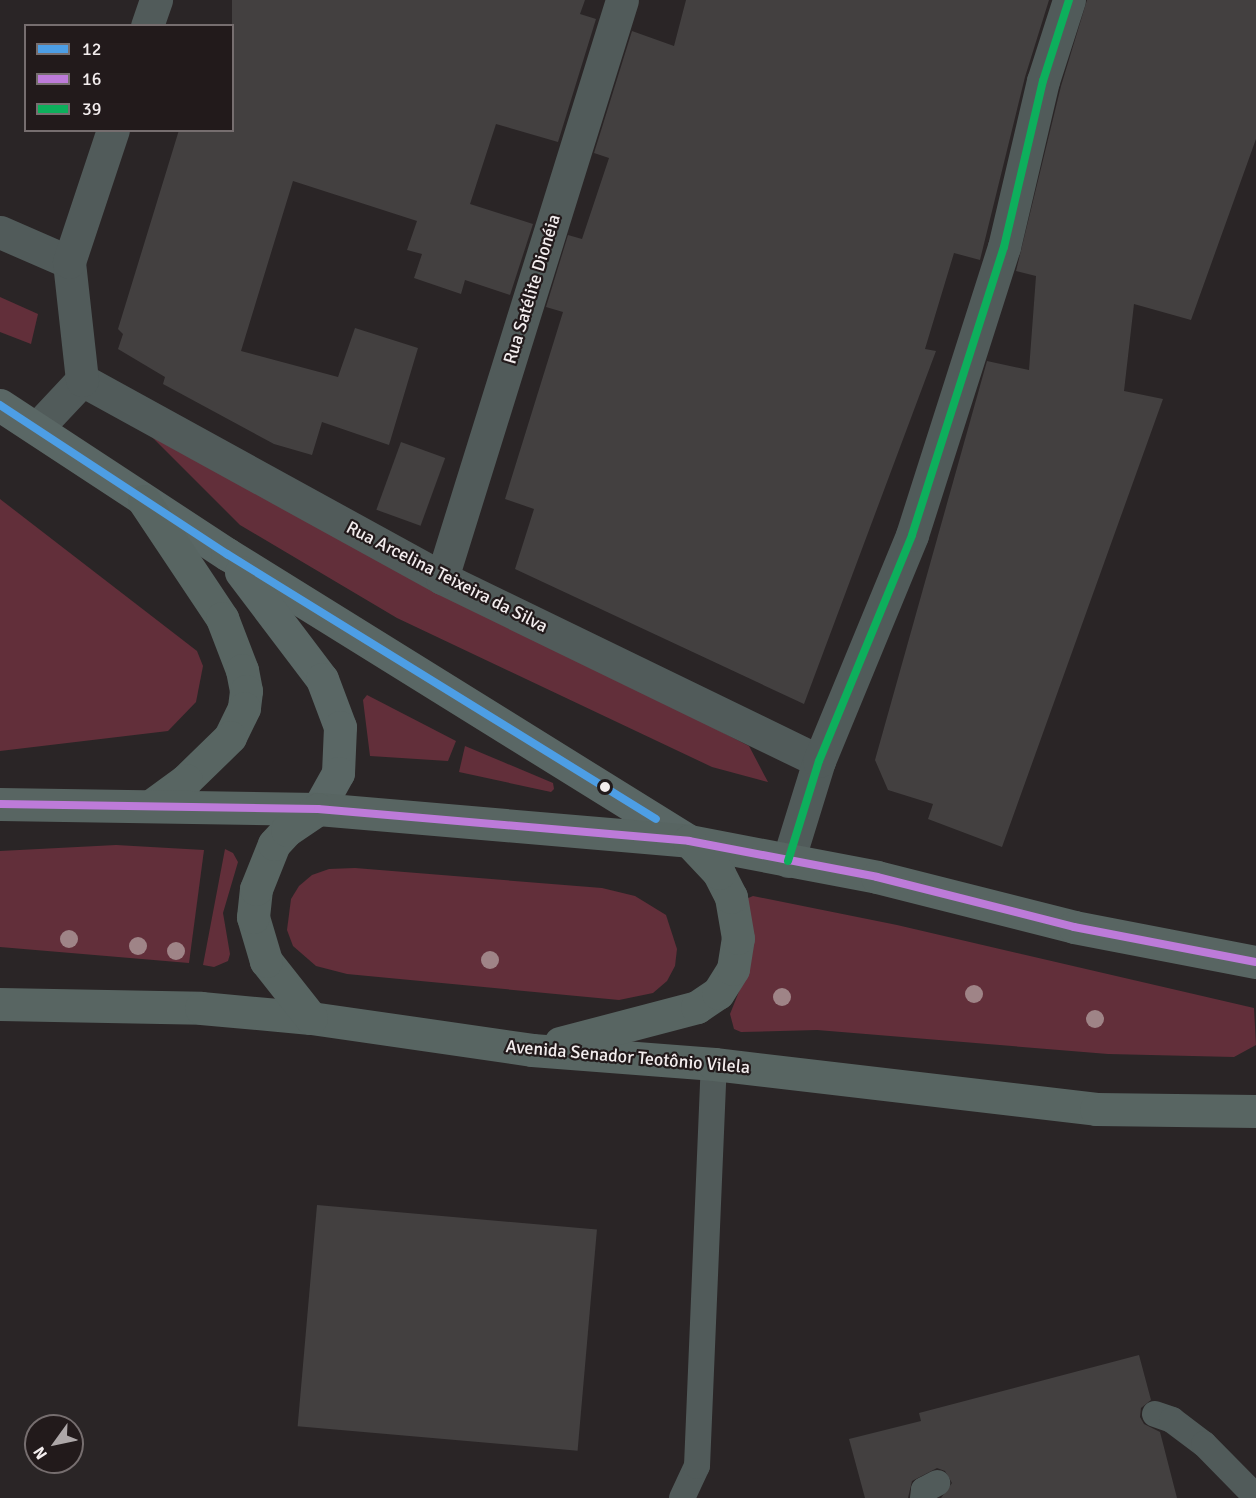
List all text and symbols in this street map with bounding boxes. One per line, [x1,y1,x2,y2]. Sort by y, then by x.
legend [24,24,234,132]
text: 12 [82,38,101,60]
text: 16 [82,68,101,90]
text: 39 [82,98,101,120]
street label: Rua Satélite Dionéia [499,212,565,366]
street label: Rua Arcelina Teixeira da Silva [343,517,551,637]
unlabelled marker [599,781,611,793]
street label: Avenida Senador Teotônio Vilela [505,1036,751,1078]
north arrow [24,1414,84,1474]
text: N [29,1443,52,1463]

